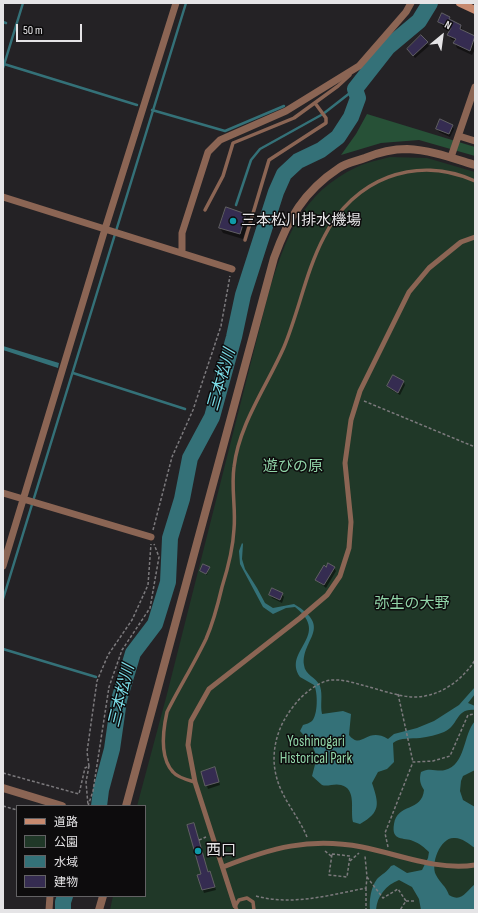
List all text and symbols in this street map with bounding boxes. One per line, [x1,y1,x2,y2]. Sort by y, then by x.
scale bar [18,16,84,42]
north arrow [422,16,462,56]
text: N [442,18,454,32]
text: 50 m [23,23,43,38]
place label: 三本松川排水機場 [241,212,361,230]
marker: 三本松川排水機場 [228,216,238,226]
water label: 三本松川 [204,347,240,413]
park label: 遊びの原 [263,458,323,476]
park label: 弥生の大野 [375,595,449,613]
water label: 三本松川 [105,663,139,729]
park label: Yoshinogari Historical Park [280,733,352,768]
legend [16,805,146,897]
text: 道路 [54,815,78,830]
text: 公園 [54,835,78,850]
place label: 西口 [206,842,236,860]
marker: 西口 [193,846,203,856]
text: 水域 [54,855,78,870]
text: 建物 [54,875,78,890]

